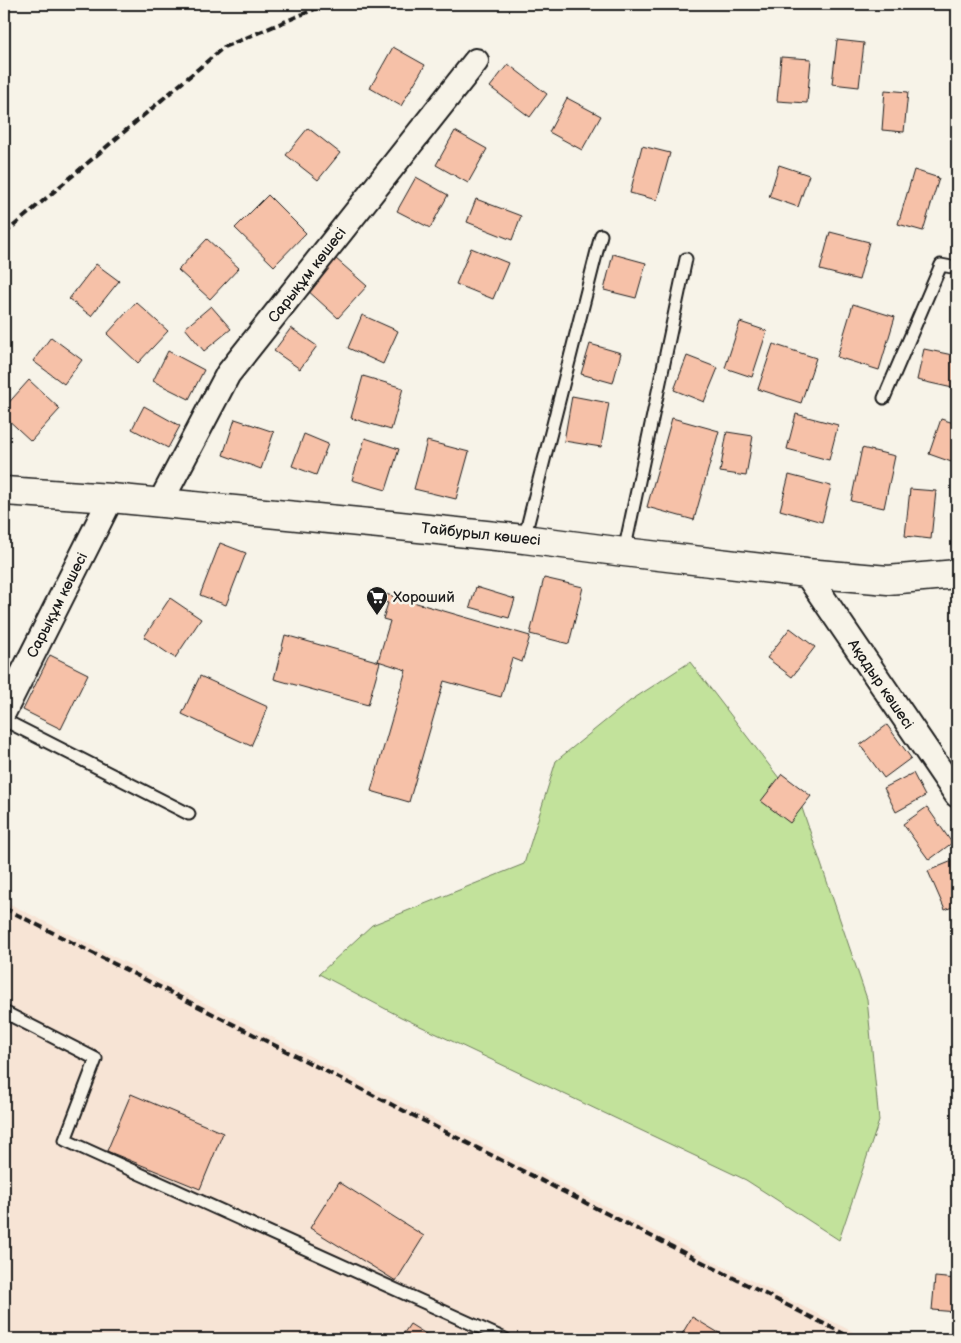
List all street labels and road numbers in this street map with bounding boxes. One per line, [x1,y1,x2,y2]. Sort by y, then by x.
street label: Сарықұм көшесі [264,224,351,327]
street label: Тайбурыл көшесі [420,519,542,550]
street label: Сарықұм көшесі [23,549,92,661]
street label: Ақадыр көшесі [843,635,918,733]

